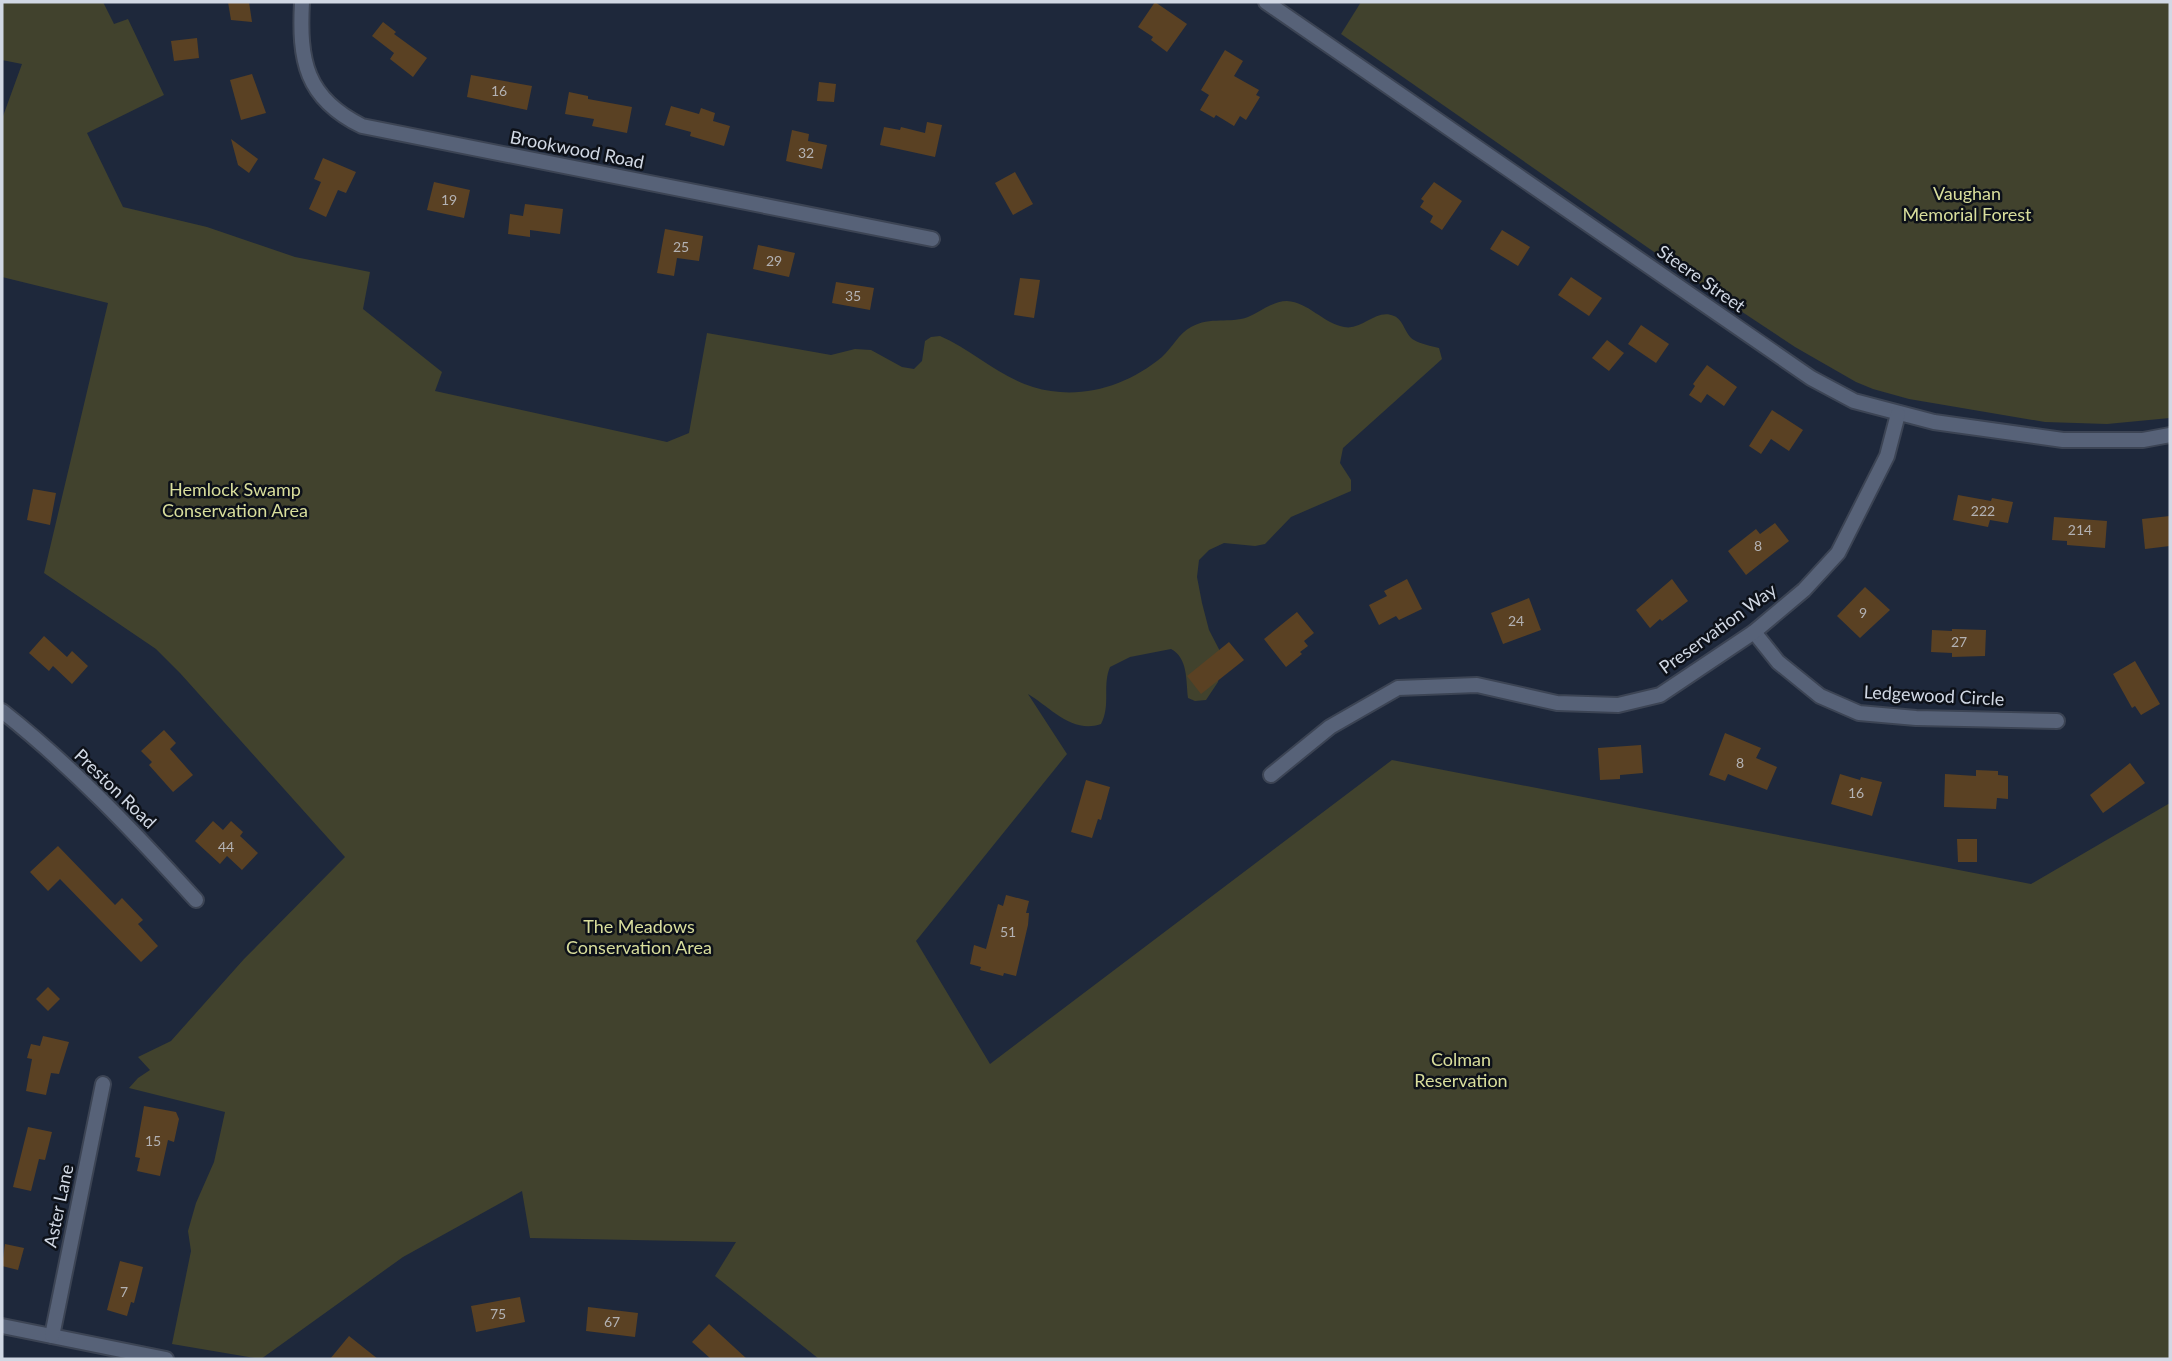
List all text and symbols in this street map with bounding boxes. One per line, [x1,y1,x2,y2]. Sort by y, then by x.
house number: 16 [491,82,507,99]
street label: Brookwood Road [508,125,646,173]
house number: 32 [798,144,814,161]
park label: Vaughan Memorial Forest [1902,182,2032,225]
house number: 19 [441,191,457,208]
house number: 25 [673,238,689,255]
street label: Steere Street [1653,240,1750,317]
house number: 29 [766,252,782,269]
house number: 35 [845,287,861,304]
park label: Hemlock Swamp Conservation Area [162,478,308,521]
house number: 222 [1971,502,1995,519]
house number: 214 [2068,521,2092,538]
house number: 8 [1754,537,1762,554]
street label: Preservation Way [1655,578,1781,678]
house number: 9 [1859,604,1867,621]
house number: 24 [1508,612,1524,629]
house number: 27 [1951,633,1967,650]
street label: Ledgewood Circle [1863,680,2005,710]
street label: Preston Road [70,744,161,833]
house number: 8 [1736,754,1744,771]
house number: 16 [1848,784,1864,801]
house number: 44 [218,838,234,855]
park label: The Meadows Conservation Area [566,915,712,958]
house number: 51 [1000,923,1016,940]
park label: Colman Reservation [1414,1048,1508,1091]
house number: 15 [145,1132,161,1149]
street label: Aster Lane [38,1162,78,1249]
house number: 7 [120,1283,128,1300]
house number: 75 [490,1305,506,1322]
house number: 67 [604,1313,620,1330]

